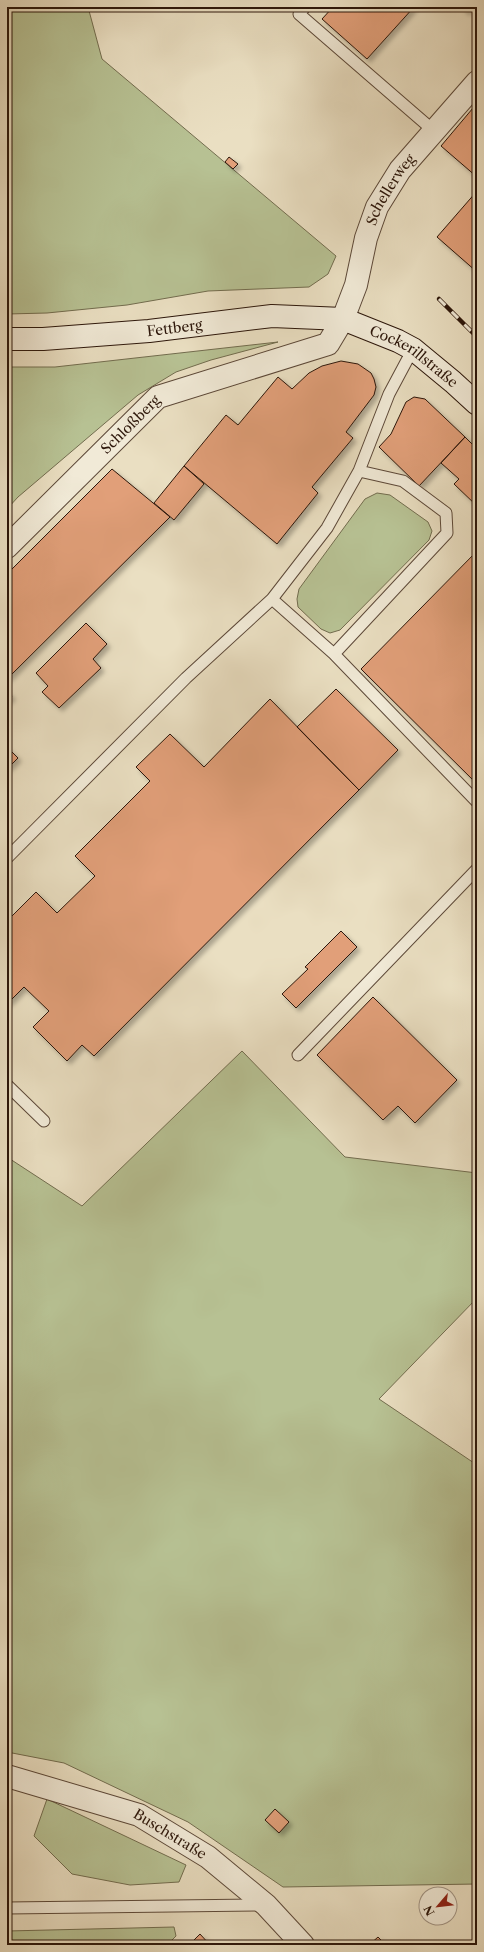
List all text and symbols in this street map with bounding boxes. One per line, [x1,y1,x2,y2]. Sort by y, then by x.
street label: Schellerweg [362,150,419,228]
street label: Fettberg [146,316,204,340]
street label: Cockerillstraße [367,322,462,391]
street label: Schloßberg [97,391,164,458]
street label: Buschstraße [130,1805,210,1863]
north arrow [418,1886,458,1926]
text: N [421,1903,438,1918]

